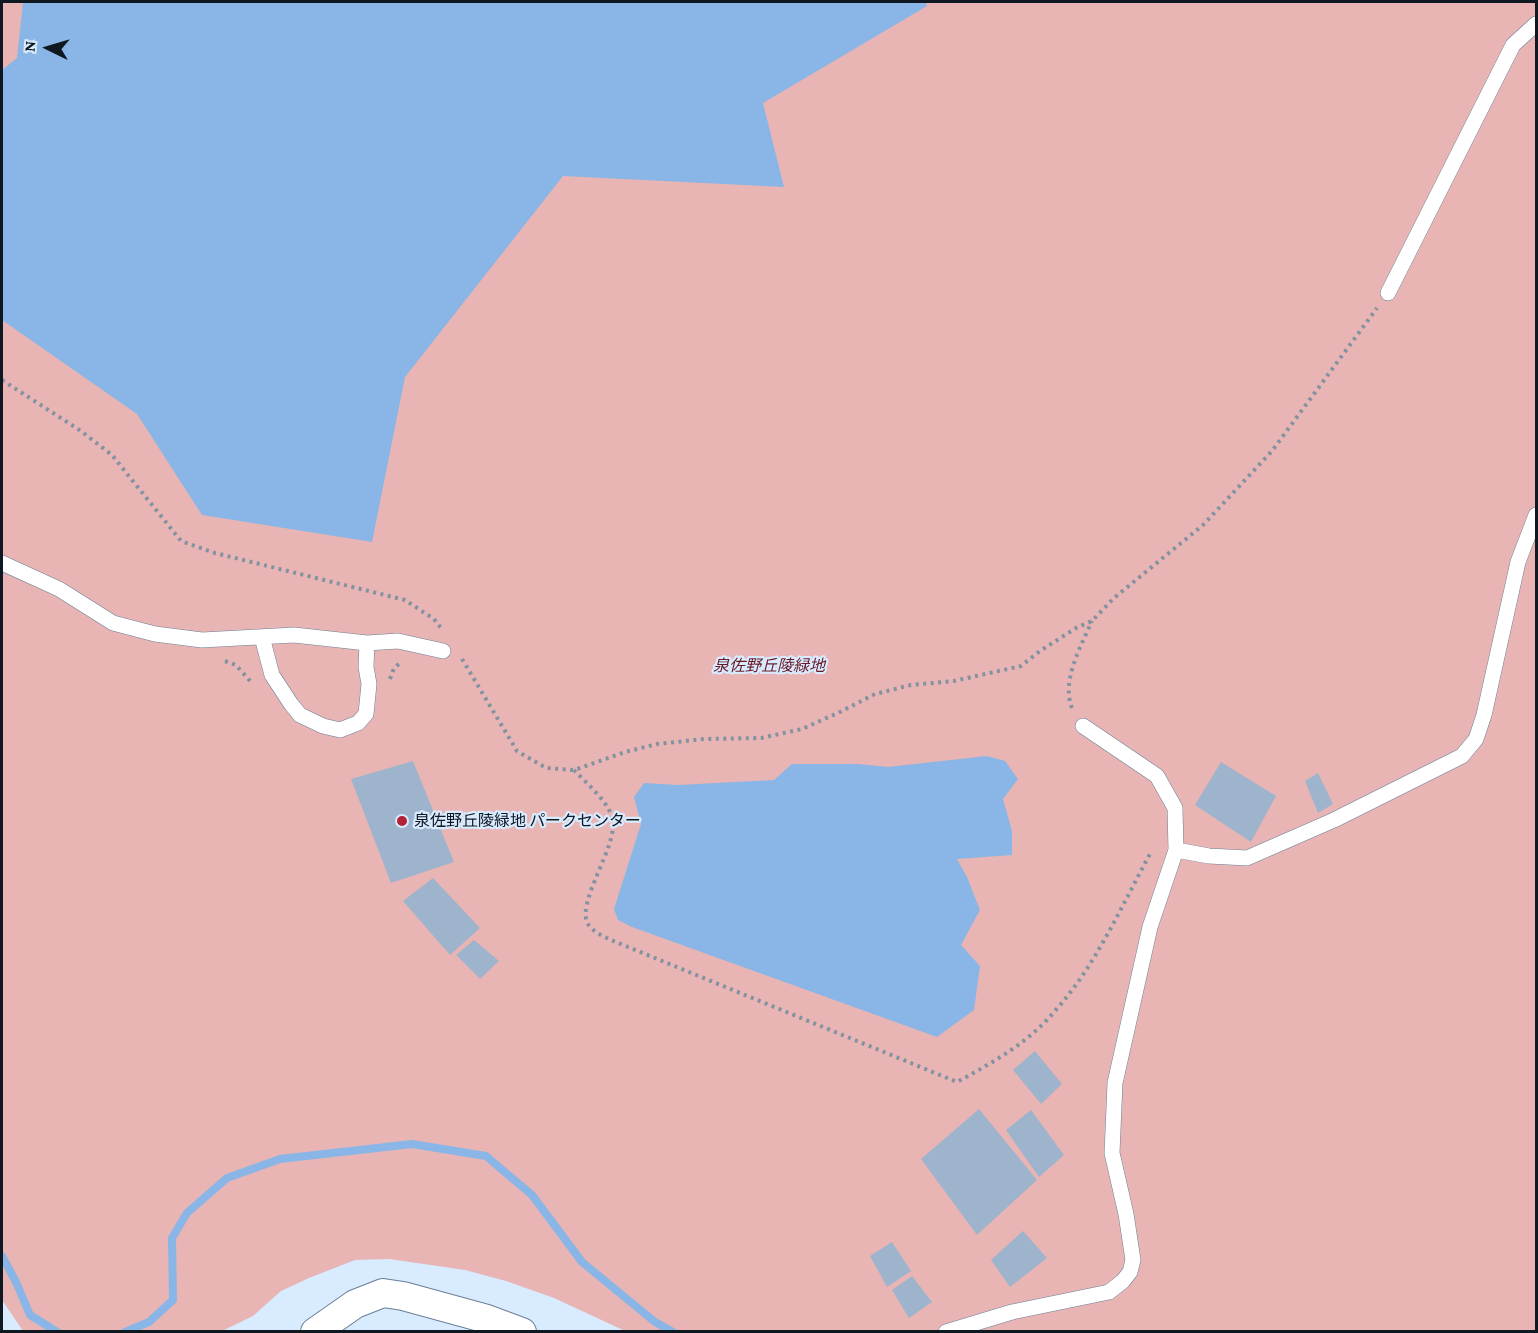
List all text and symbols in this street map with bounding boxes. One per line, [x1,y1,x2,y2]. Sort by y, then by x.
north arrow [18,18,78,78]
text: N [21,40,39,53]
park label: 泉佐野丘陵緑地 [713,656,825,676]
place label: 泉佐野丘陵緑地 パークセンター [414,811,641,831]
marker: 泉佐野丘陵緑地 パークセンター [395,814,409,828]

